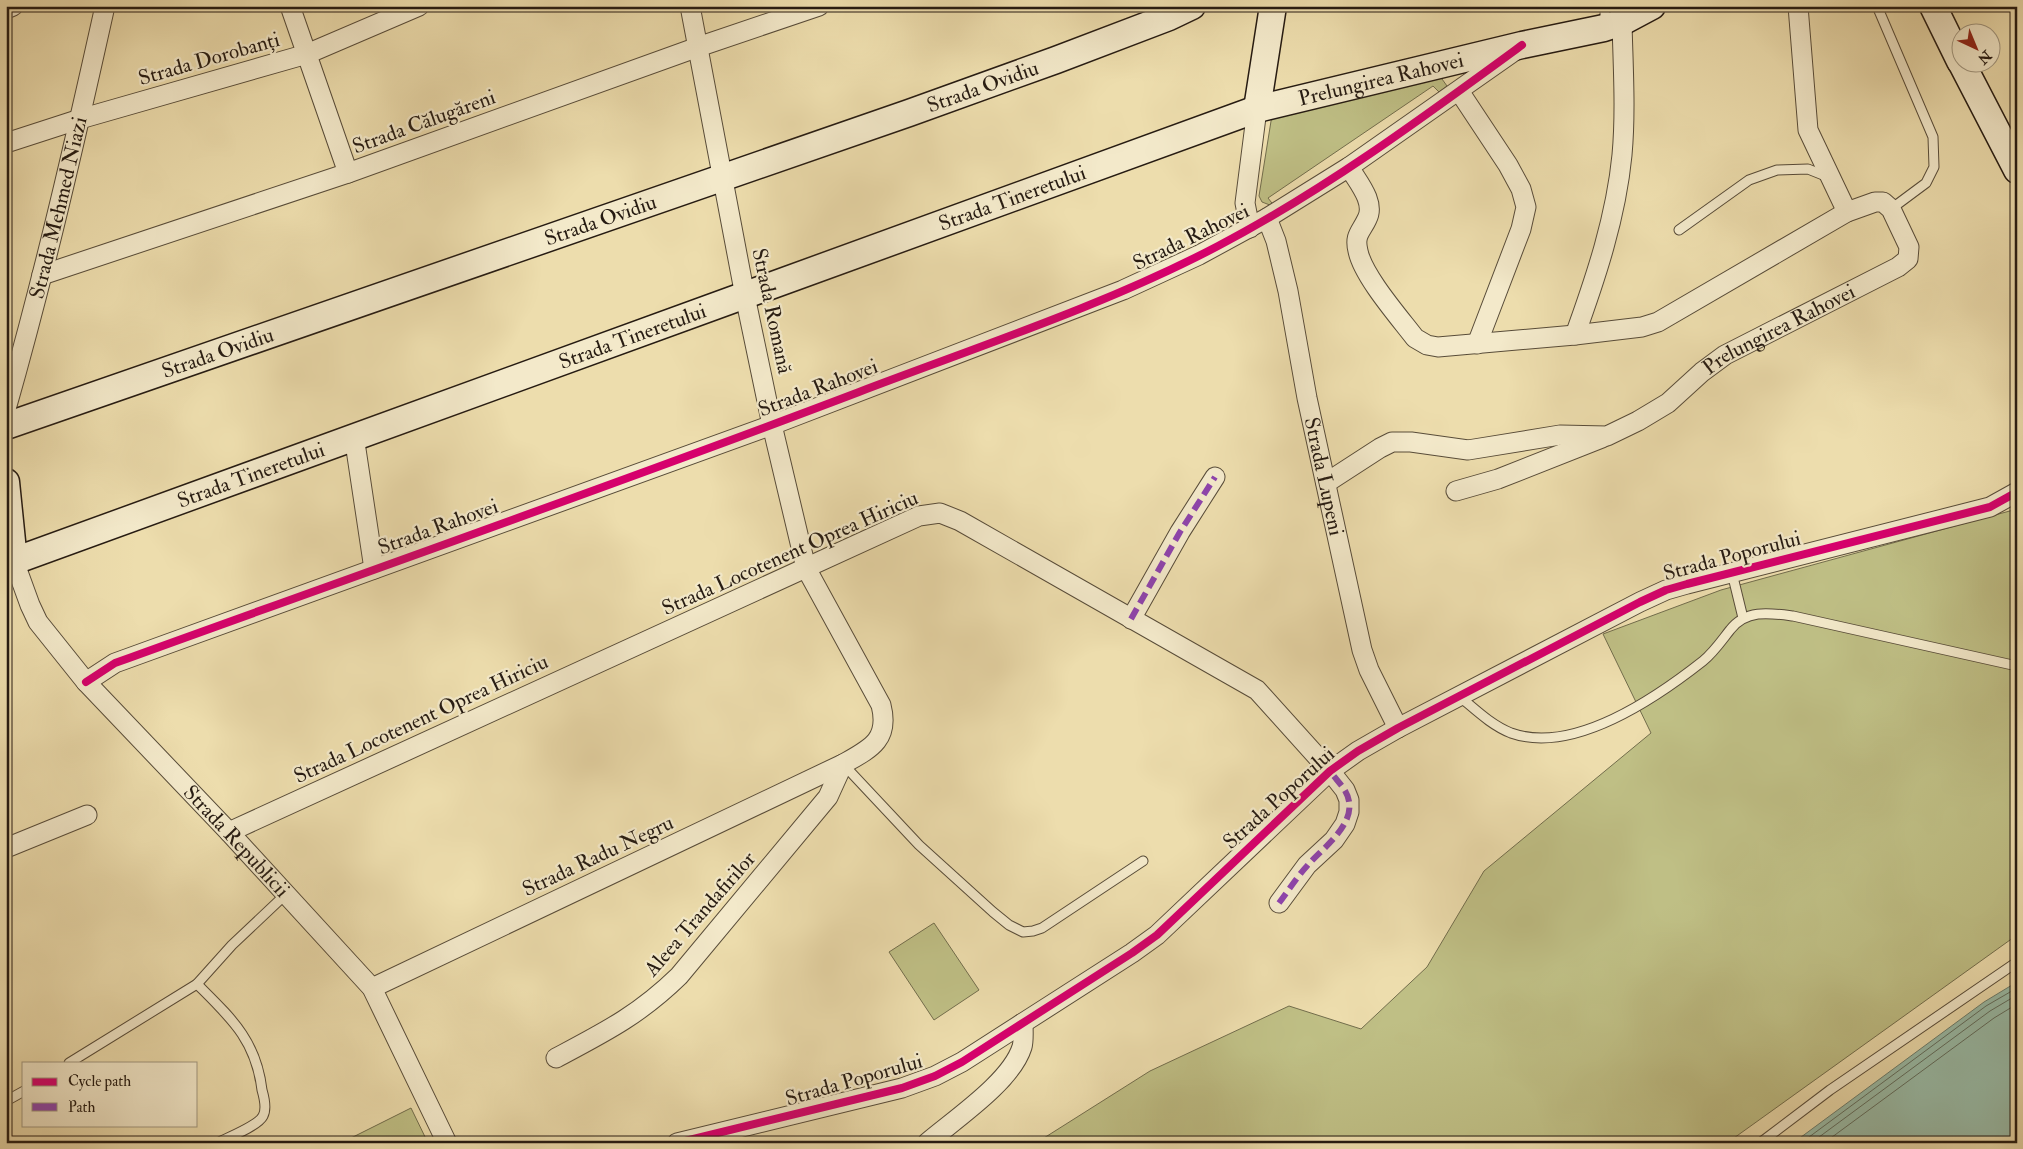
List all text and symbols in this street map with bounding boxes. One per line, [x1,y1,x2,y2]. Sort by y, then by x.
north arrow [1950,22,2000,72]
street label: Strada Dorobanți [135,26,283,92]
street label: Prelungirea Rahovei [1295,46,1467,112]
text: N [1974,46,1996,68]
street label: Strada Ovidiu [923,54,1042,119]
street label: Strada Călugăreni [349,83,500,160]
street label: Strada Mehmed Niazi [23,114,93,302]
street label: Strada Tineretului [935,159,1090,237]
street label: Strada Ovidiu [541,188,660,252]
street label: Strada Rahovei [1128,197,1254,277]
street label: Strada Romană [746,246,799,377]
street label: Prelungirea Rahovei [1697,278,1860,381]
street label: Strada Tineretului [555,297,710,375]
street label: Strada Ovidiu [158,321,277,385]
street label: Strada Rahovei [754,353,882,423]
street label: Strada Lupeni [1298,415,1350,538]
street label: Strada Tineretului [173,436,329,514]
street label: Strada Locotenent Oprea Hiriciu [658,484,922,622]
street label: Strada Rahovei [374,493,502,561]
street label: Strada Poporului [1660,525,1804,587]
street label: Strada Locotenent Oprea Hiriciu [290,648,553,790]
street label: Strada Poporului [1217,740,1341,855]
street label: Strada Republicii [178,779,296,903]
street label: Strada Radu Negru [518,809,678,903]
street label: Aleea Trandafirilor [638,846,762,983]
street label: Strada Poporului [782,1047,926,1112]
legend [22,1062,198,1126]
text: Cycle path [68,1072,131,1092]
text: Path [68,1098,95,1117]

